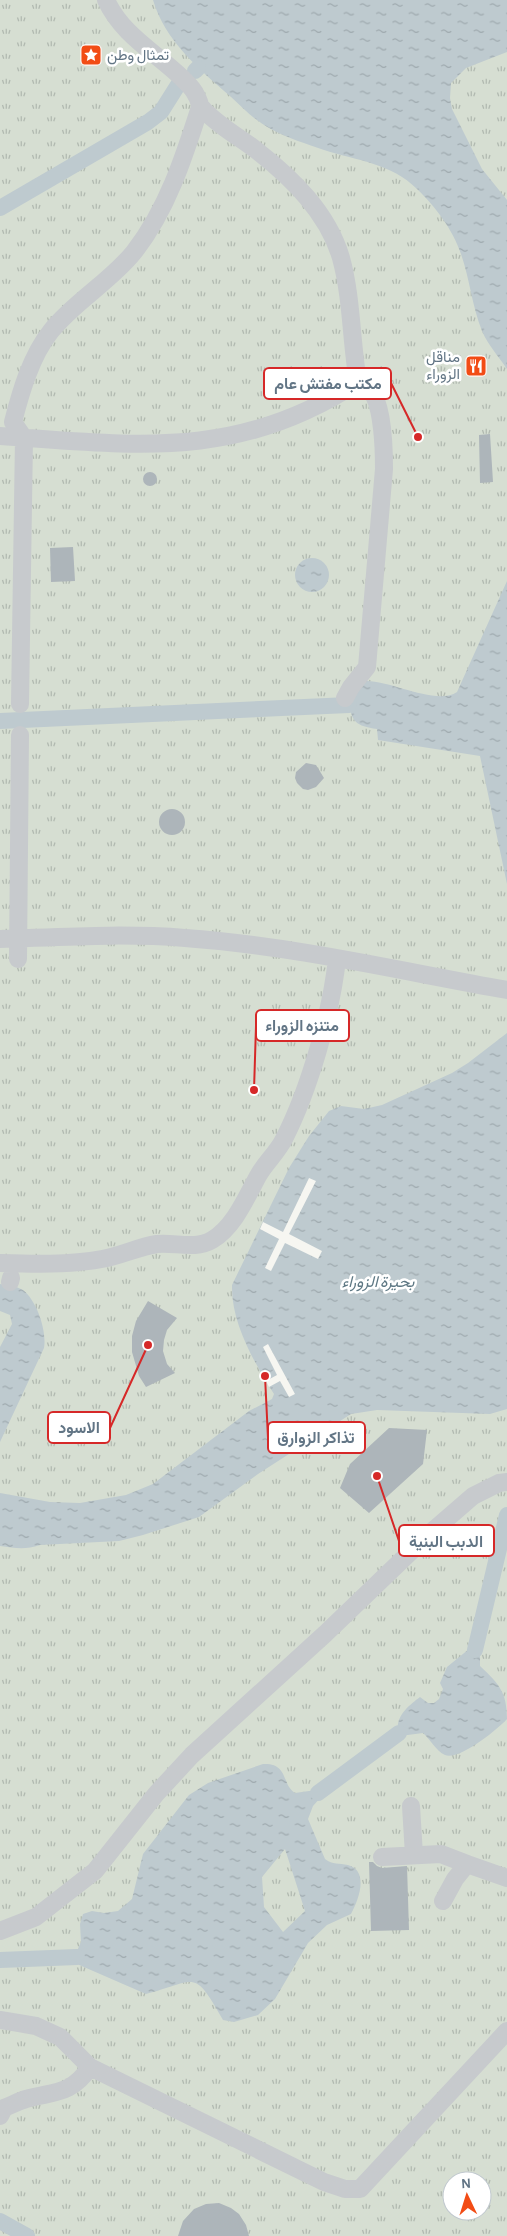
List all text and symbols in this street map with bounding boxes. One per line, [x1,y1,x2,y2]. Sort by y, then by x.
place icon: تمثال وطن [79,43,103,67]
place label: تمثال وطن [107,48,170,65]
place label: مناقل الزوراء [426,350,460,383]
restaurant icon: مناقل الزوراء [464,354,488,378]
callout: مكتب مفتش عام [264,368,391,399]
text: مكتب مفتش عام [274,376,382,394]
callout: متنزه الزوراء [256,1010,349,1041]
text: متنزه الزوراء [265,1018,339,1036]
water label: بحيرة الزوراء [342,1274,416,1292]
callout: الاسود [48,1412,110,1443]
text: الاسود [58,1420,100,1438]
callout: تذاكر الزوارق [268,1422,365,1453]
text: تذاكر الزوارق [277,1430,355,1448]
callout: الدبب البنية [399,1525,494,1556]
text: الدبب البنية [409,1534,483,1551]
north arrow [442,2171,492,2221]
text: N [461,2177,472,2191]

